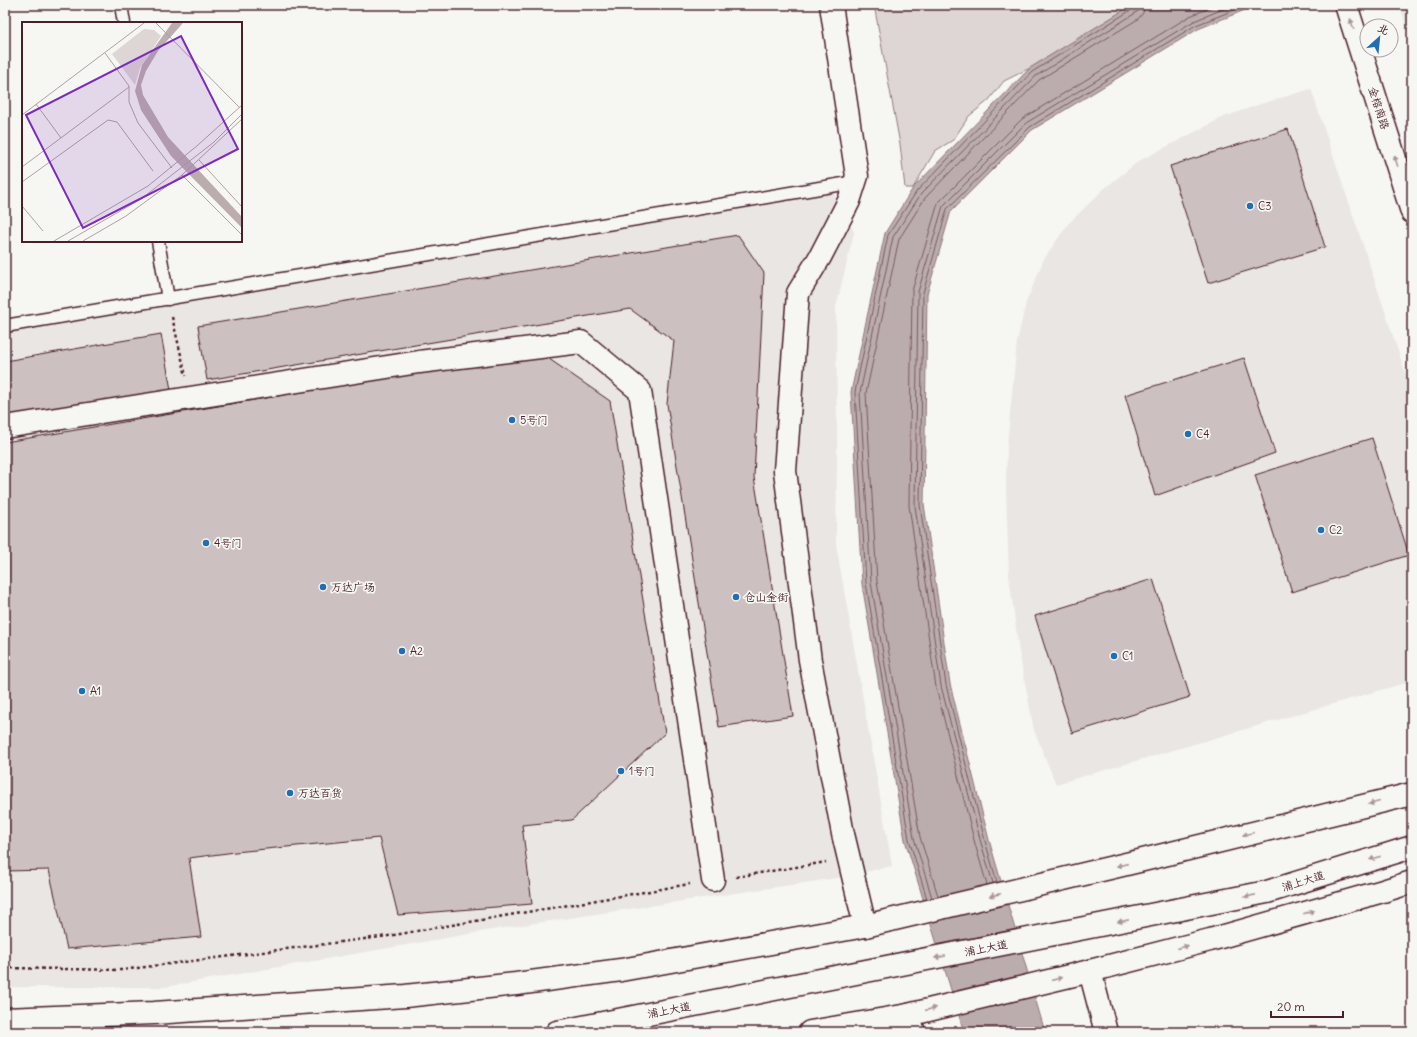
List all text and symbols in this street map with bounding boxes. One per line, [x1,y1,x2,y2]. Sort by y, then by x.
one-way arrow [1349,18,1355,30]
north arrow [1359,18,1399,58]
text: 北 [1375,20,1392,38]
inset map [22,22,242,242]
street label: 金榕南路 [1366,85,1392,131]
one-way arrow [1393,155,1399,167]
place label: C3 [1258,199,1272,213]
marker: C3 [1245,201,1255,211]
place label: 5号门 [520,413,548,427]
marker: 5号门 [507,415,517,425]
place label: C4 [1196,427,1210,441]
marker: C4 [1183,429,1193,439]
place label: C2 [1329,523,1342,537]
marker: C2 [1316,525,1326,535]
place label: 4号门 [214,536,242,550]
marker: 4号门 [201,538,211,548]
place label: 万达广场 [331,580,375,594]
marker: 万达广场 [318,582,328,592]
place label: 仓山金街 [744,590,789,604]
marker: 仓山金街 [731,592,741,602]
place label: A2 [410,644,423,658]
marker: A2 [397,646,407,656]
place label: C1 [1122,649,1133,663]
marker: C1 [1109,651,1119,661]
place label: A1 [90,684,101,698]
marker: A1 [77,686,87,696]
place label: 1号门 [629,764,655,778]
marker: 1号门 [616,766,626,776]
place label: 万达百货 [298,786,342,800]
marker: 万达百货 [285,788,295,798]
one-way arrow [1368,800,1380,806]
one-way arrow [1242,832,1254,838]
one-way arrow [1368,856,1380,862]
one-way arrow [1115,863,1128,869]
street label: 浦上大道 [1280,868,1326,894]
one-way arrow [989,893,1001,899]
one-way arrow [1244,893,1256,899]
one-way arrow [1303,909,1315,915]
one-way arrow [1117,918,1129,924]
street label: 浦上大道 [963,937,1009,959]
one-way arrow [1177,944,1189,950]
one-way arrow [934,954,946,960]
one-way arrow [1051,976,1063,982]
scale bar [1271,993,1343,1019]
street label: 浦上大道 [646,999,692,1021]
text: 20 m [1277,999,1305,1014]
one-way arrow [925,1006,937,1012]

